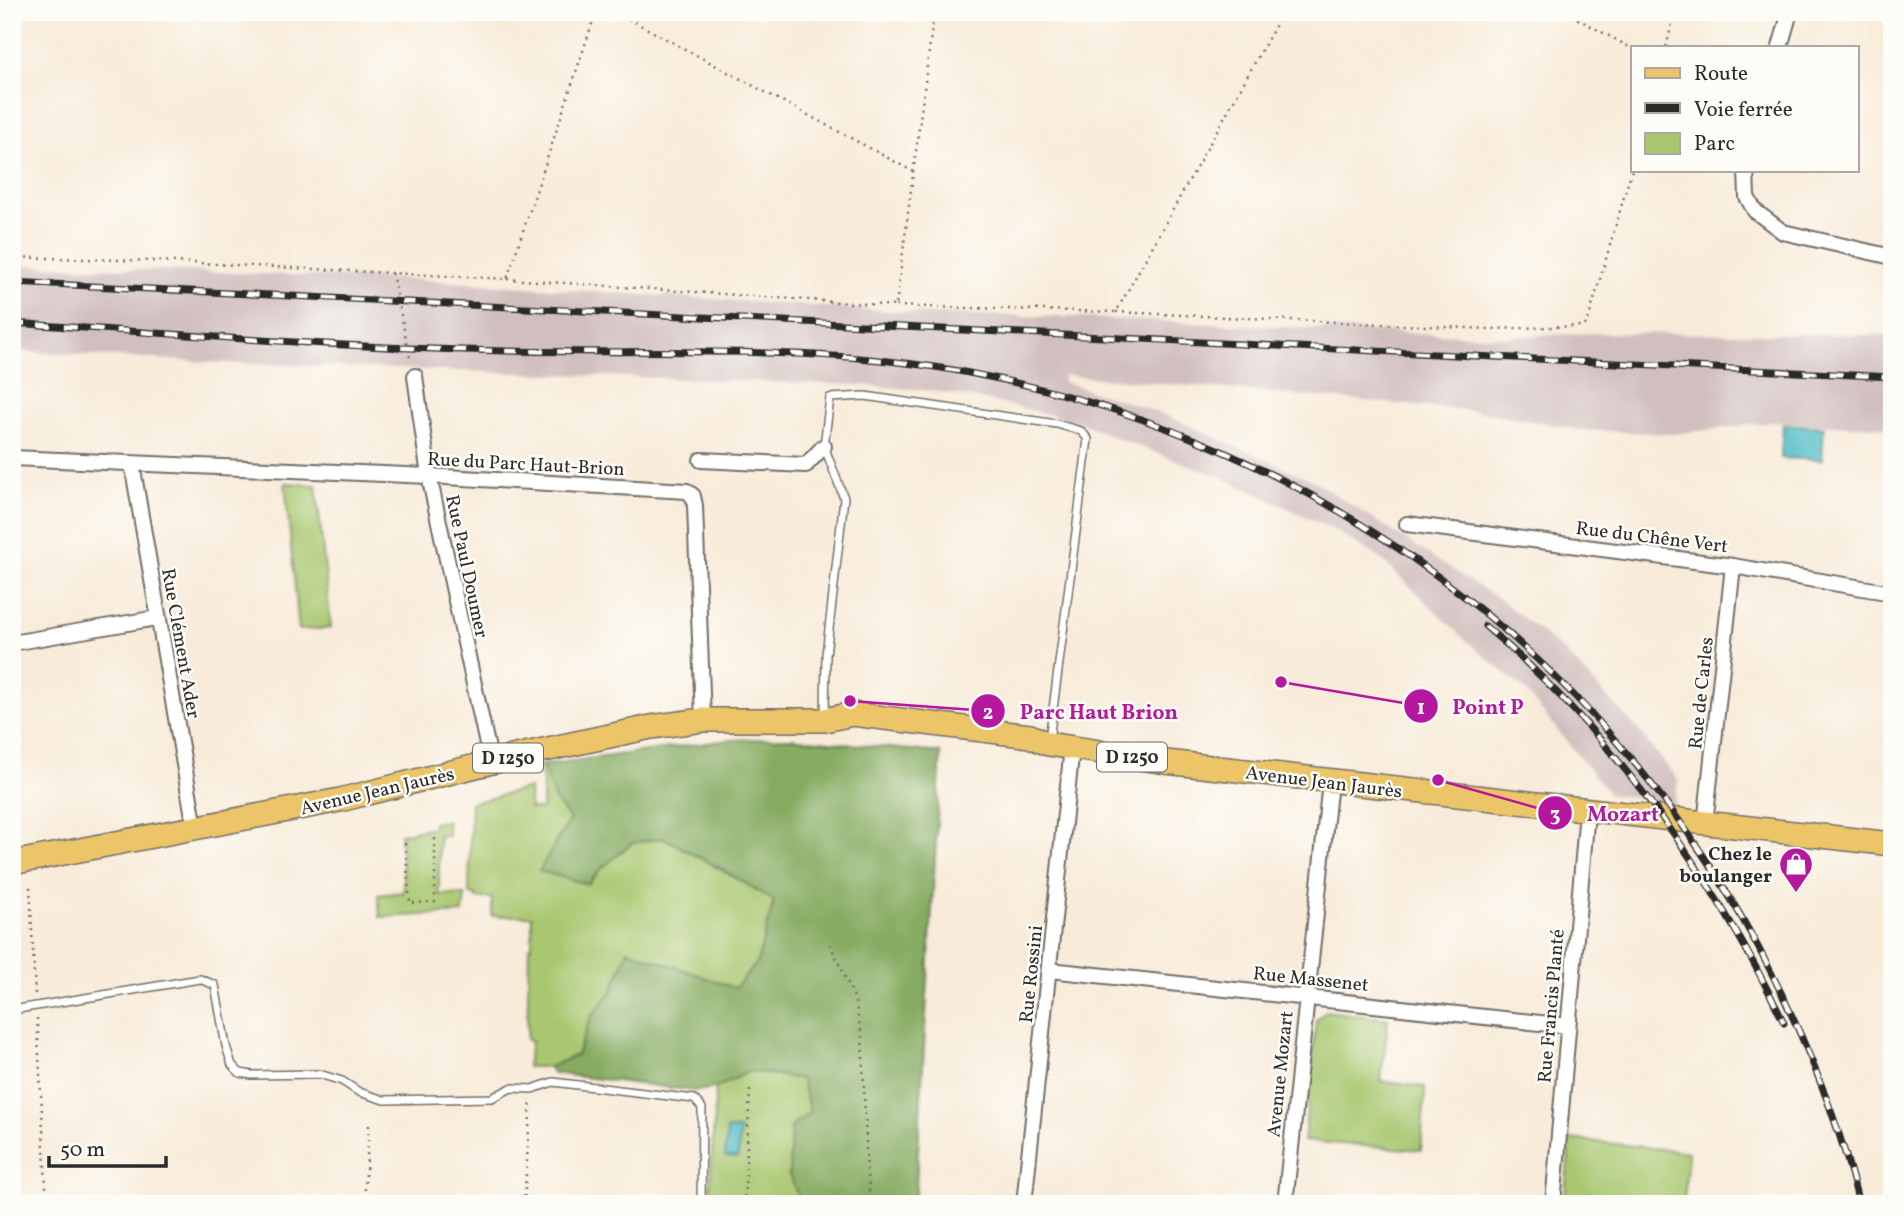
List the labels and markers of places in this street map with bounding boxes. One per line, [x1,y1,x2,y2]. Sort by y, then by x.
callout: Point P [1403,685,1538,727]
callout: Parc Haut Brion [971,690,1192,732]
callout: Mozart [1538,792,1673,834]
place label: Chez le boulanger [1680,842,1772,890]
shop icon: Chez le boulanger [1777,845,1815,894]

